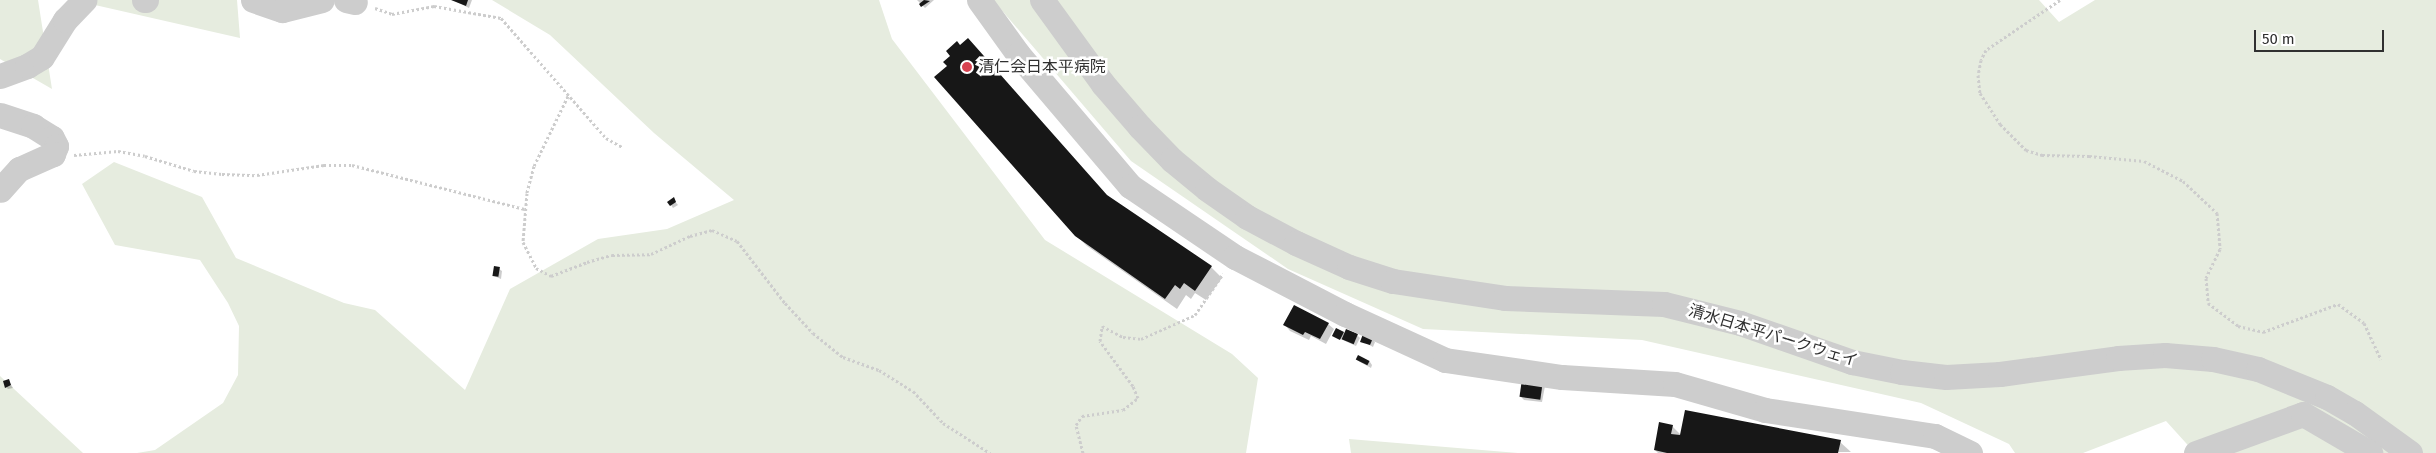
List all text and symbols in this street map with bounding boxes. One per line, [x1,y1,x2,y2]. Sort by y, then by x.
scale bar [2256,20,2386,52]
text: 50 m [2262,30,2295,48]
place label: 清仁会日本平病院 [978,57,1106,77]
marker: 清仁会日本平病院 [960,60,974,74]
street label: 清水日本平パークウェイ [1686,301,1860,371]

